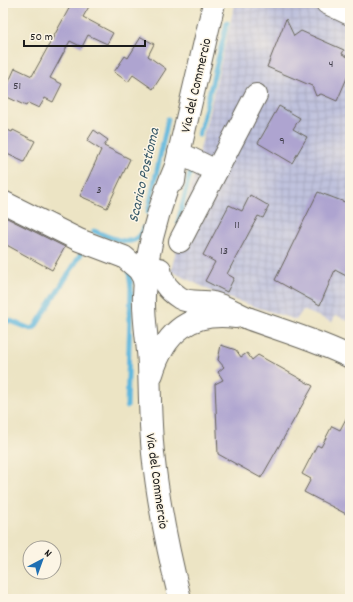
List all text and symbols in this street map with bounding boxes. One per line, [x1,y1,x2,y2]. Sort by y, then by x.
scale bar [24,22,145,48]
text: 50 m [30,29,53,46]
street label: Via del Commercio [176,36,218,135]
house number: 4 [329,56,334,73]
house number: 51 [13,78,21,95]
water label: Scarico Postioma [123,125,167,225]
house number: 9 [279,133,285,150]
house number: 3 [96,182,102,199]
house number: 11 [234,217,240,234]
house number: 13 [220,243,228,260]
street label: Via del Commercio [139,432,173,530]
north arrow [22,540,62,580]
text: N [40,546,55,562]

